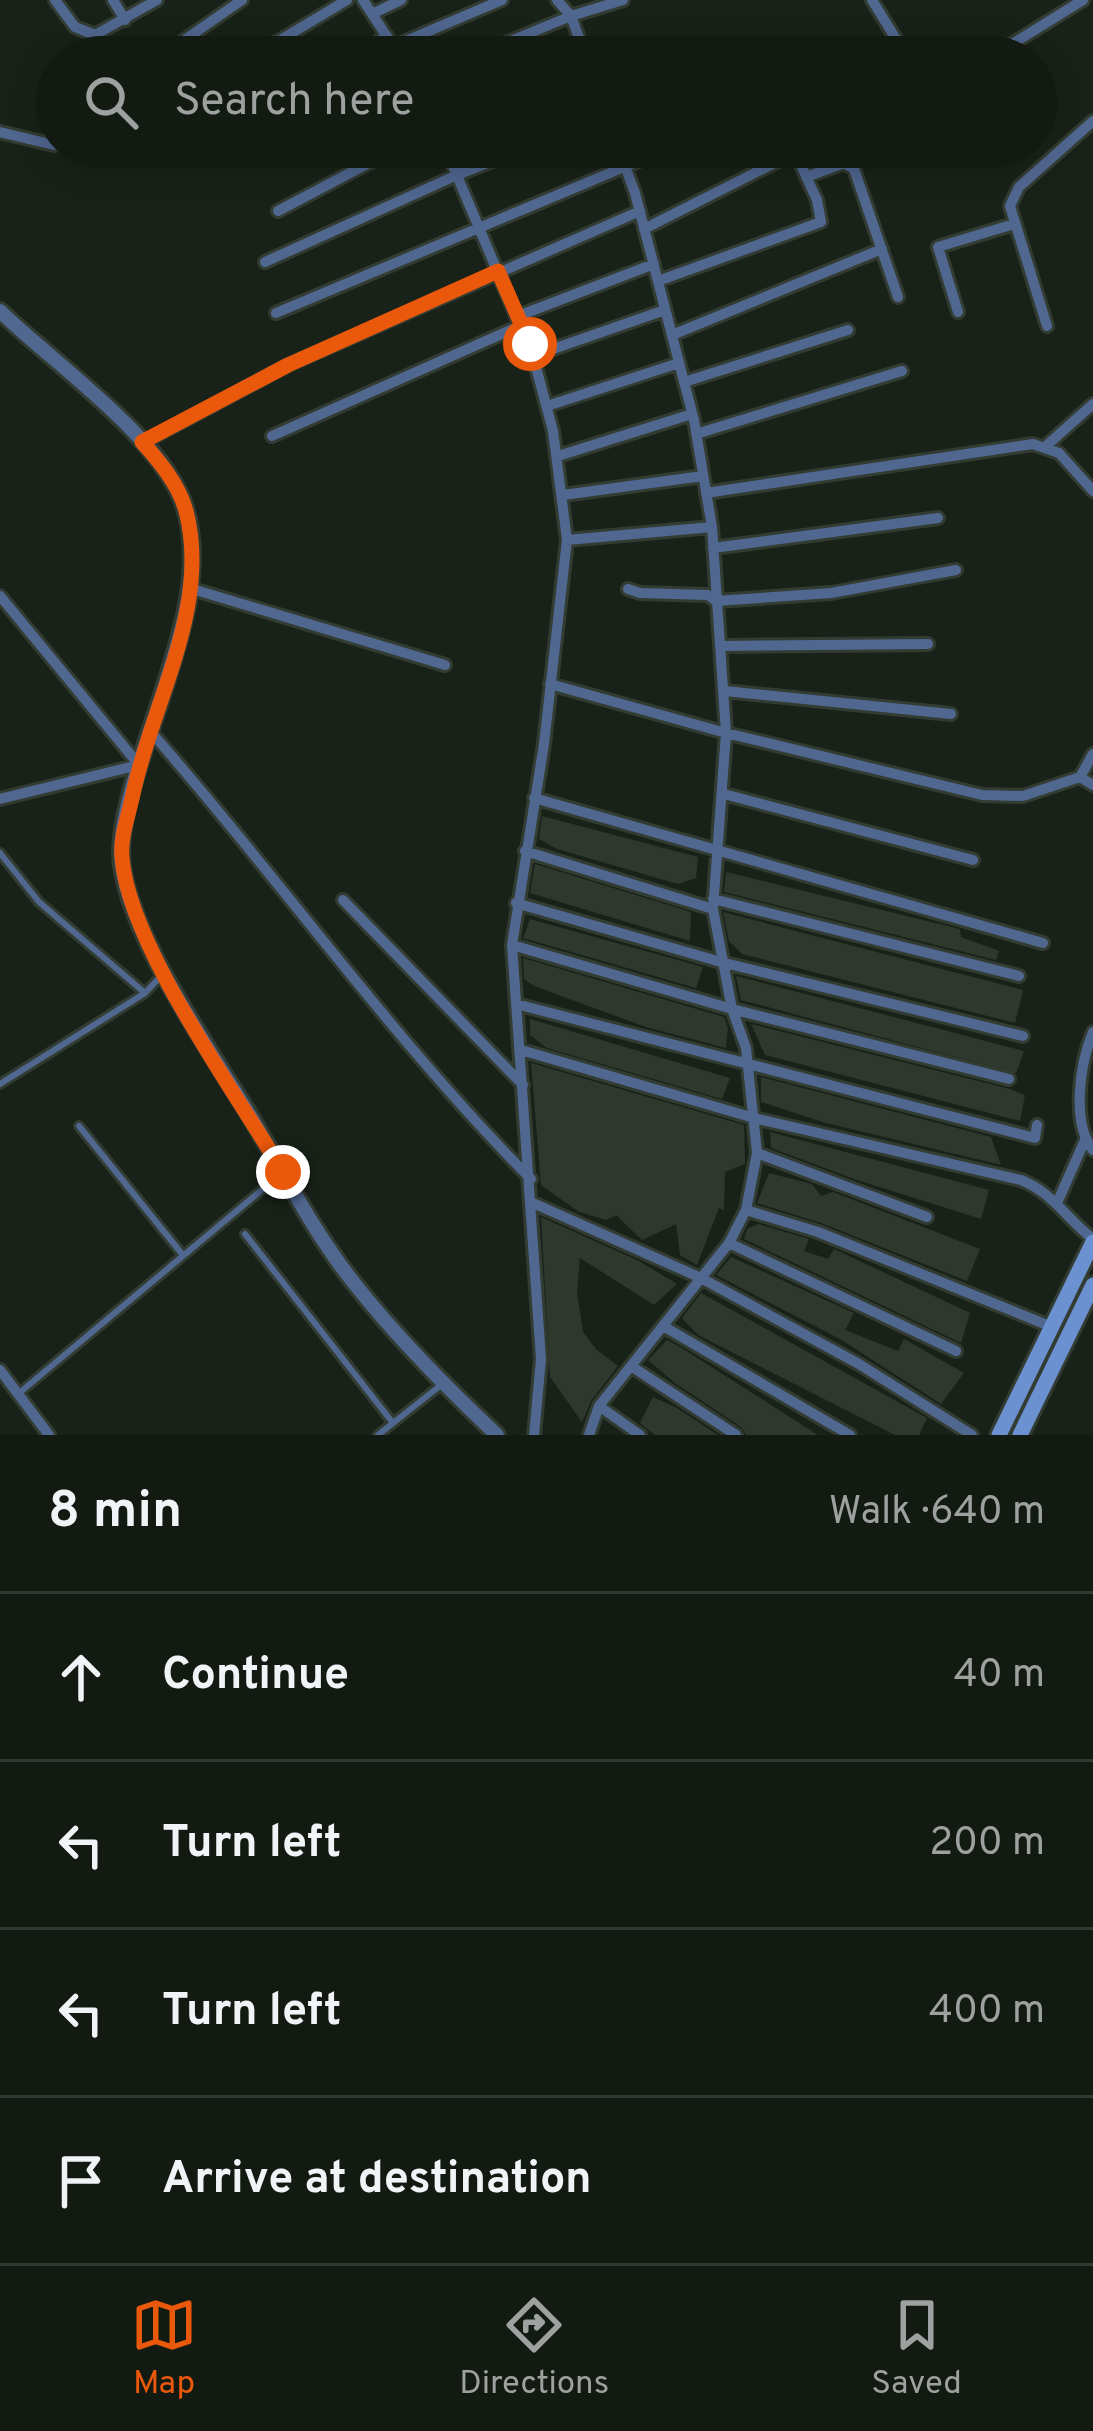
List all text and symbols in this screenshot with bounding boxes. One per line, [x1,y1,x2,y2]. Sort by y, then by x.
search box [36,36,1057,168]
icon: search [78,69,144,135]
text: Search here [174,74,414,131]
route start [503,317,557,371]
route end [256,1145,310,1199]
text: 8 min [48,1481,182,1546]
text: Walk · 640 m [829,1489,1045,1538]
icon: ahead [48,1644,114,1710]
text: Continue [162,1648,349,1705]
text: 40 m [954,1652,1045,1701]
icon: left [48,1812,114,1878]
text: Turn left [162,1816,341,1873]
text: 200 m [929,1820,1045,1869]
icon: left [48,1980,114,2046]
text: Turn left [162,1984,341,2041]
text: 400 m [929,1988,1045,2037]
icon: arrive [48,2148,114,2214]
text: Arrive at destination [162,2152,592,2209]
tab: Map [131,2292,197,2406]
tab: Directions [459,2292,609,2406]
tab: Saved [871,2292,962,2406]

